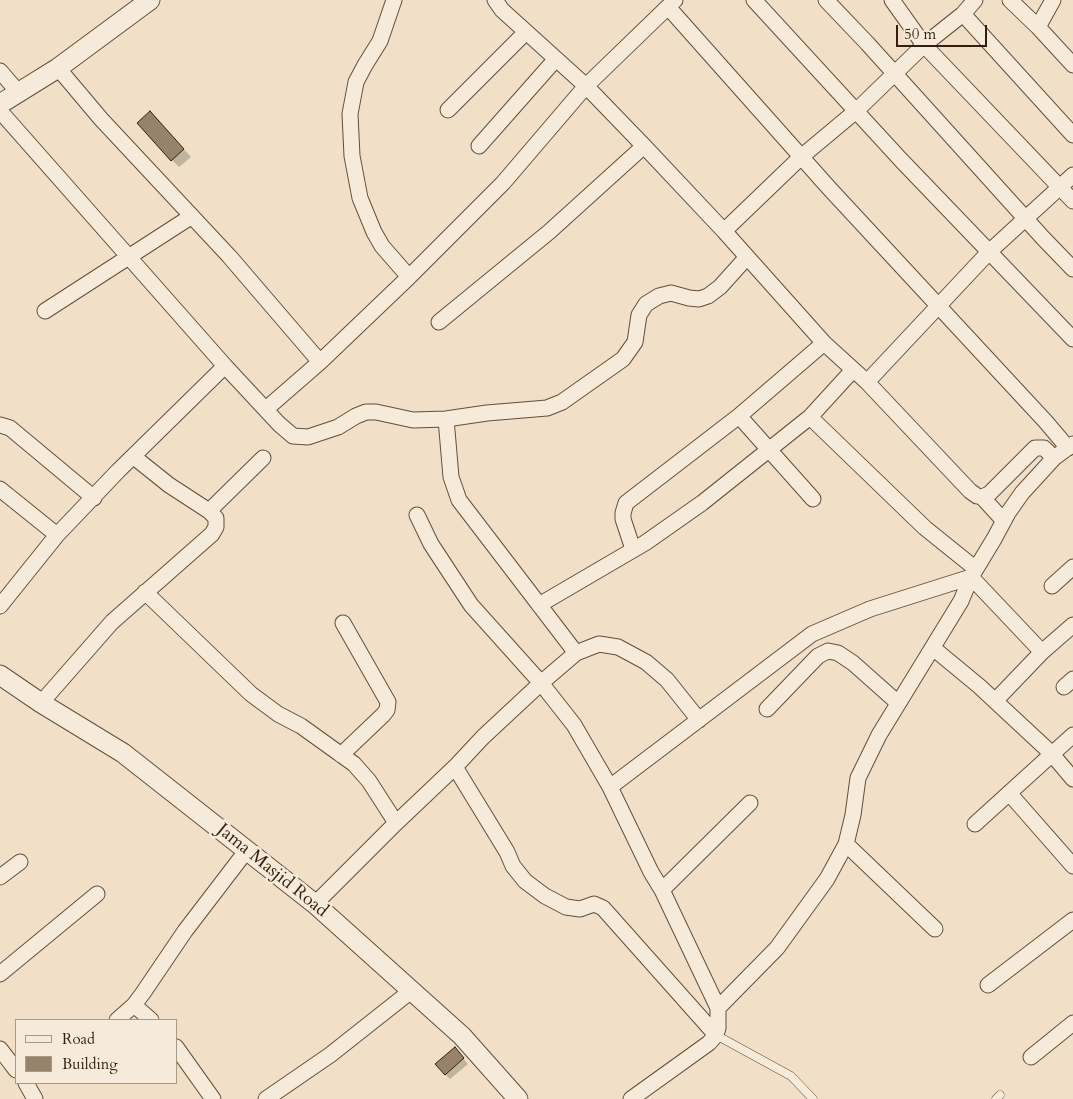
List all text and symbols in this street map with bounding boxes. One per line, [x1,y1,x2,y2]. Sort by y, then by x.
scale bar [898,15,989,47]
text: 50 m [904,24,936,44]
street label: Jama Masjid Road [212,820,332,922]
legend [15,1019,178,1084]
text: Road [62,1029,95,1049]
text: Building [62,1054,118,1074]

